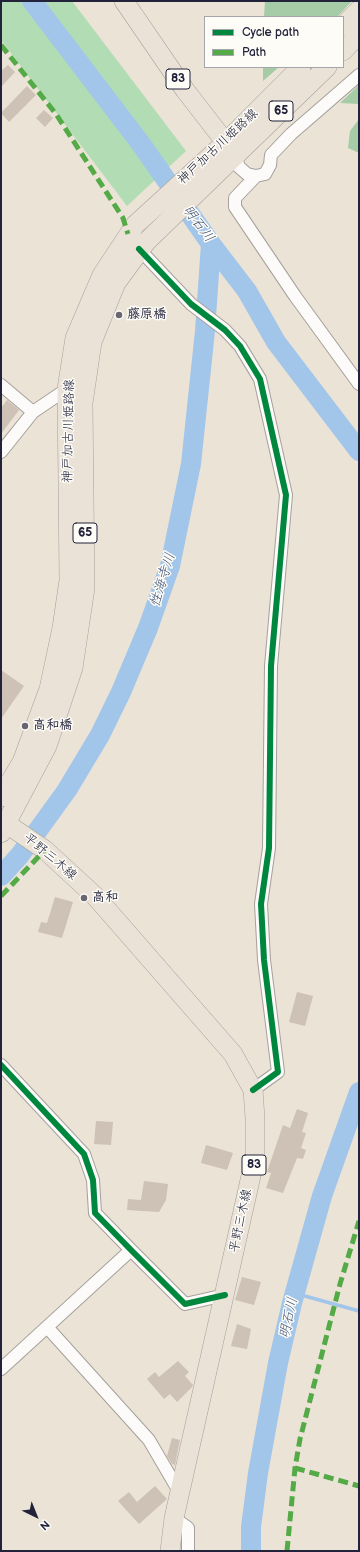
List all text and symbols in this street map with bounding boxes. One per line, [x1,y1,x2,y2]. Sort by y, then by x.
legend [204,16,344,68]
text: Cycle path [242,25,299,40]
text: Path [242,45,266,60]
road number: 83 [166,69,190,89]
road number: 65 [269,101,293,121]
street label: 神戸加古川姫路線 [175,106,261,188]
water label: 明石川 [179,202,217,246]
place label: 藤原橋 [127,307,166,323]
marker: 藤原橋 [114,310,124,320]
street label: 神戸加古川姫路線 [60,379,78,483]
road number: 65 [73,523,97,543]
water label: 性海寺川 [147,551,179,609]
place label: 高和橋 [33,718,72,734]
marker: 高和橋 [20,721,30,731]
street label: 平野三木線 [20,830,80,884]
place label: 高和 [92,890,118,906]
marker: 高和 [79,893,89,903]
road number: 83 [242,1155,266,1175]
street label: 平野三木線 [227,1188,255,1254]
water label: 明石川 [276,1296,302,1340]
north arrow [16,1496,56,1536]
text: N [37,1518,52,1533]

